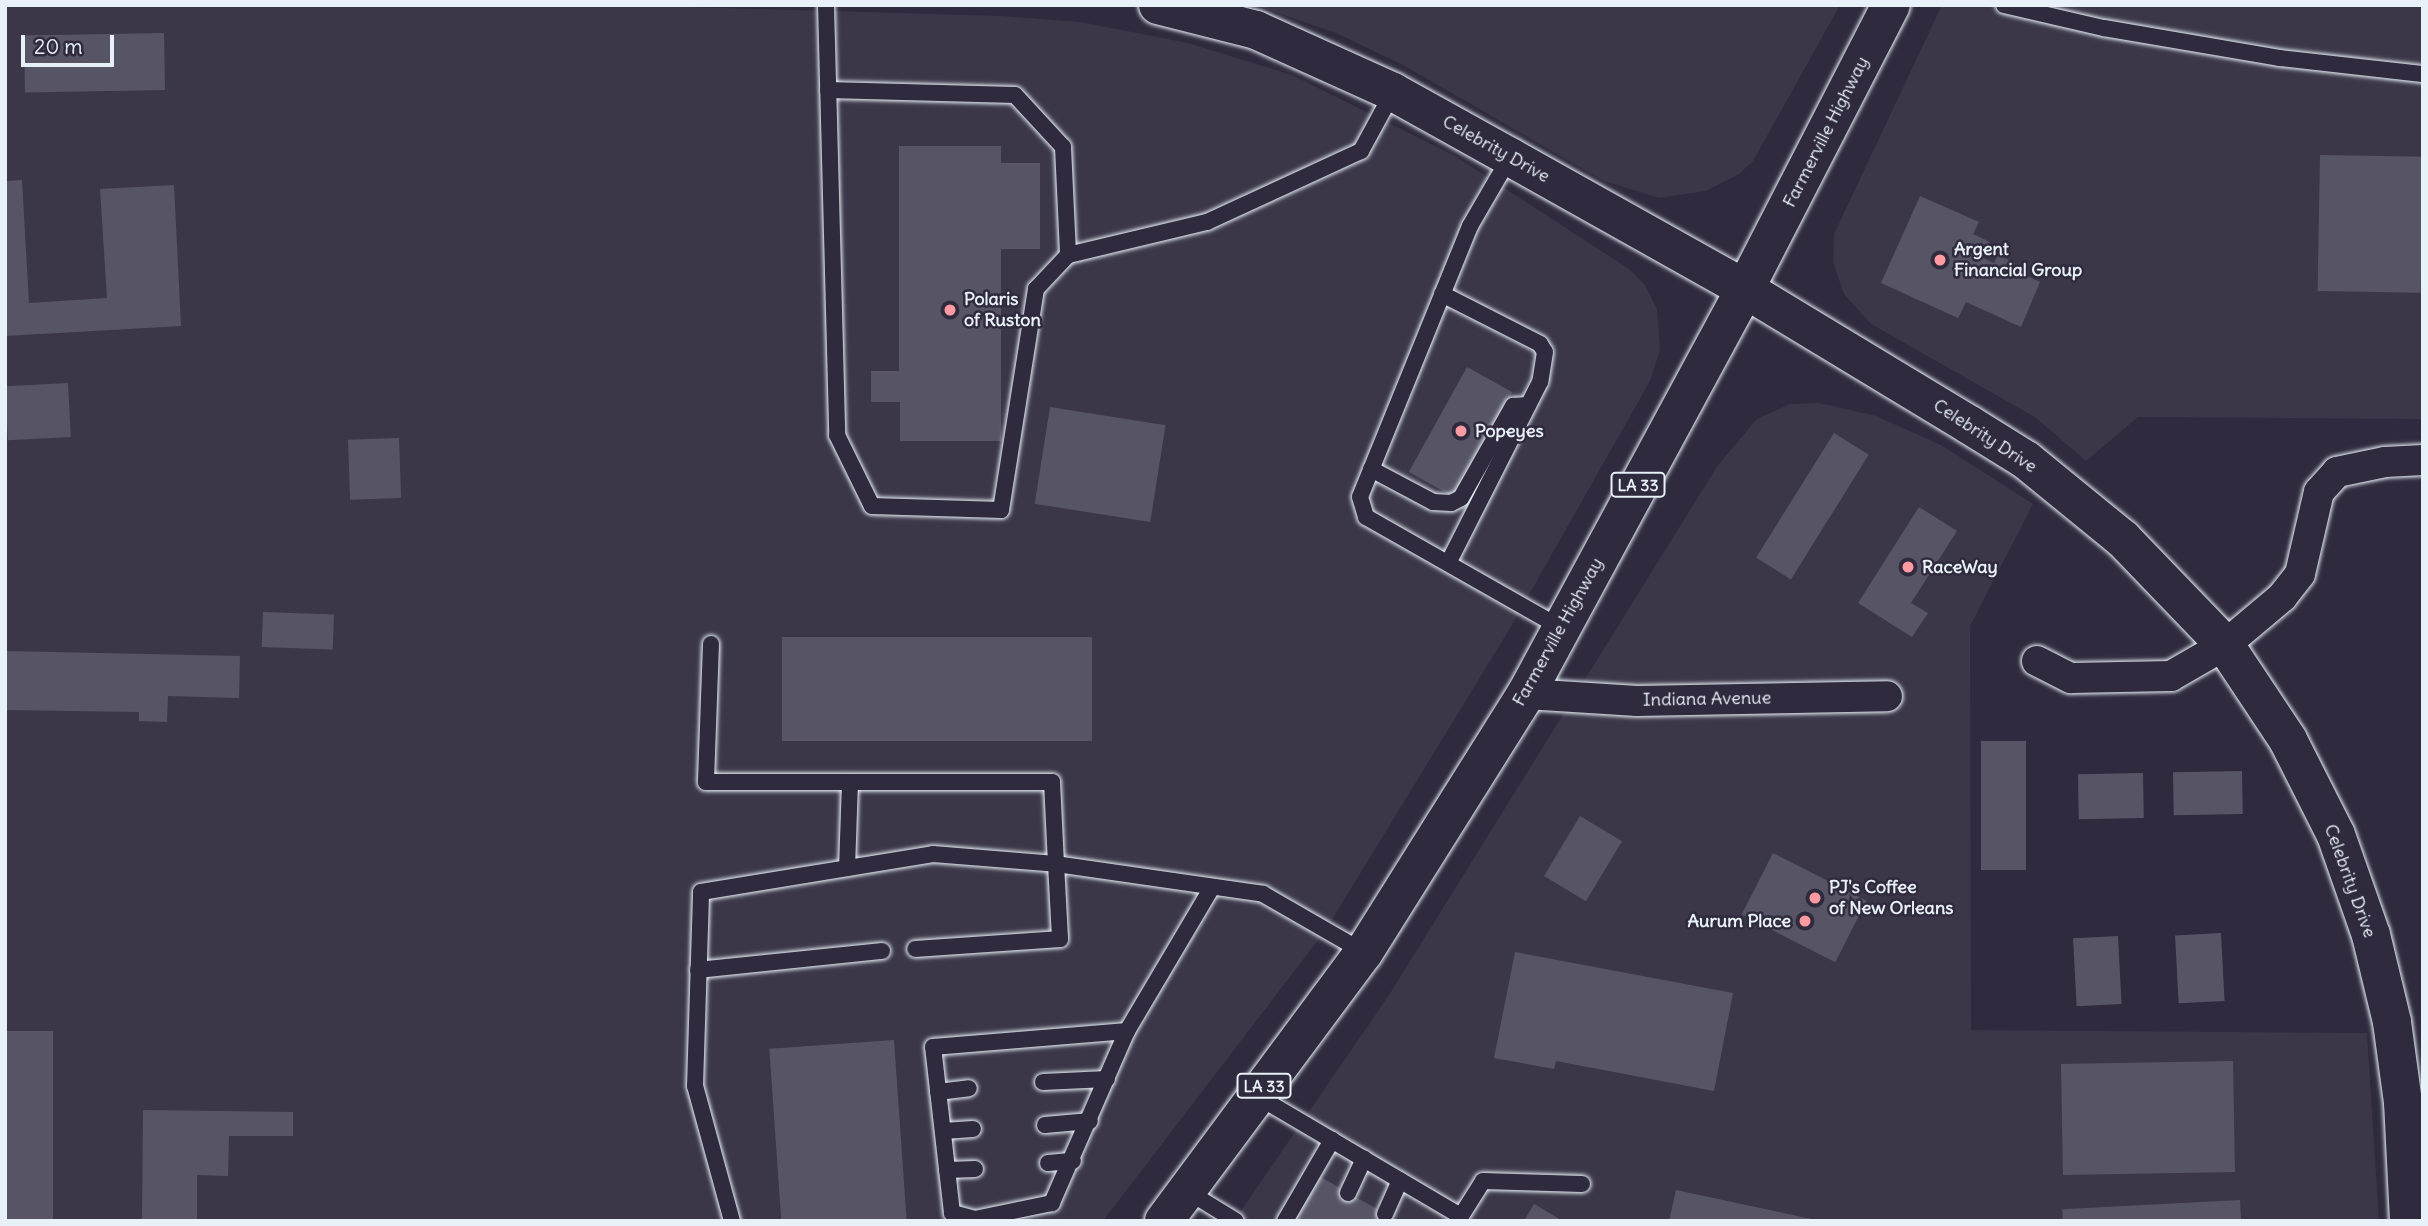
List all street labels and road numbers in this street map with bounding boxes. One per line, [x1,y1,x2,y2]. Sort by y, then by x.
street label: Farmerville Highway [1779,53,1873,211]
street label: Celebrity Drive [1439,111,1553,187]
street label: Celebrity Drive [1929,394,2041,478]
road number: LA 33 [1610,472,1666,498]
street label: Farmerville Highway [1508,554,1608,710]
street label: Indiana Avenue [1643,687,1771,711]
street label: Celebrity Drive [2319,821,2381,941]
road number: LA 33 [1236,1074,1292,1098]

